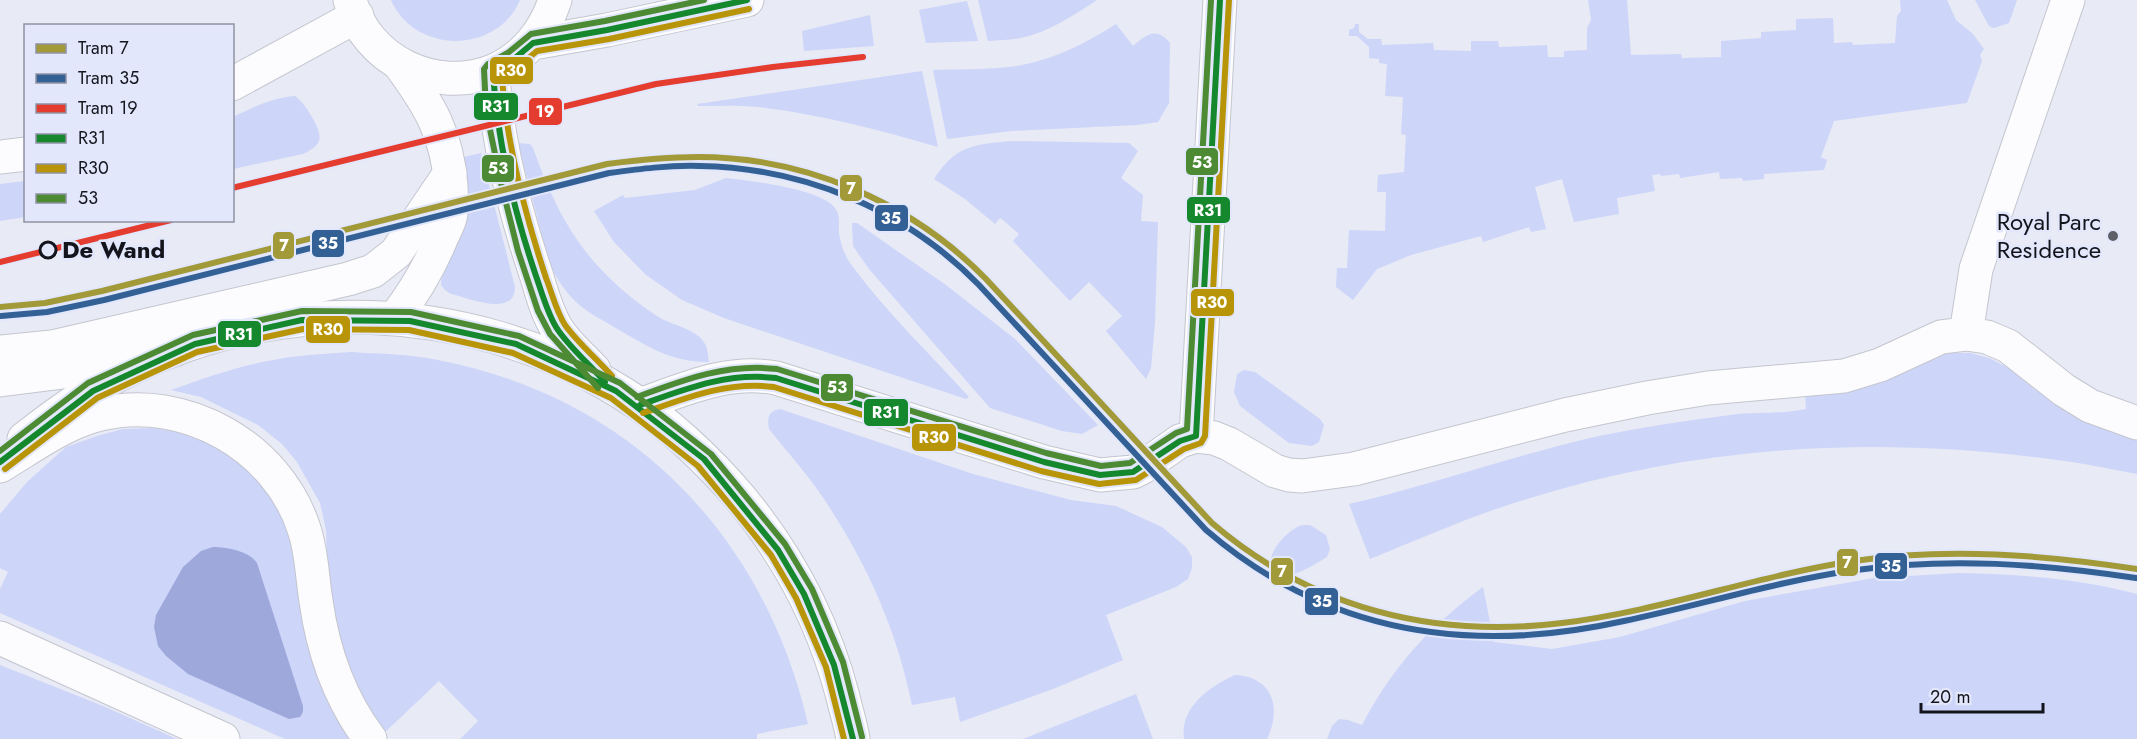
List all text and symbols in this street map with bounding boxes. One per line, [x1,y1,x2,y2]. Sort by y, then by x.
legend [24,24,234,222]
text: Tram 7 [78,35,129,61]
line badge: R30 [489,56,534,85]
text: R30 [496,59,526,82]
text: Tram 35 [78,65,139,91]
line badge: R31 [473,92,519,121]
text: Tram 19 [78,95,138,121]
text: R31 [482,95,510,118]
line badge: 19 [528,97,563,126]
text: 19 [536,100,554,123]
text: R31 [78,125,106,151]
line badge: 53 [1185,147,1219,176]
text: 53 [1192,151,1212,174]
line badge: 53 [481,154,515,183]
text: R30 [78,155,109,181]
text: 53 [488,157,508,180]
line badge: 7 [839,174,863,202]
text: 7 [846,177,856,200]
text: 53 [78,185,98,211]
line badge: R31 [1186,196,1231,224]
text: R31 [1194,199,1222,222]
line badge: 35 [874,204,909,232]
place label: Royal Parc Residence [1997,204,2101,267]
text: 35 [881,207,901,230]
line badge: 35 [311,229,345,258]
marker: Royal Parc Residence [2106,229,2120,243]
line badge: 7 [272,231,295,260]
place label: De Wand [62,232,165,267]
text: 35 [318,232,338,255]
text: 7 [279,234,289,257]
marker: De Wand [39,241,57,259]
line badge: R30 [1190,288,1235,317]
text: R30 [1197,291,1227,314]
line badge: R30 [305,315,351,344]
text: R30 [313,318,343,341]
line badge: R31 [217,320,262,348]
text: R31 [225,323,253,346]
line badge: 53 [820,373,854,402]
text: 53 [827,376,847,399]
line badge: R31 [863,398,909,427]
text: R31 [872,401,900,424]
line badge: R30 [911,423,957,452]
text: R30 [919,426,949,449]
line badge: 7 [1836,548,1859,577]
text: 7 [1842,551,1852,574]
line badge: 35 [1874,552,1908,580]
text: 35 [1881,555,1901,578]
line badge: 7 [1270,557,1294,586]
text: 7 [1277,560,1287,583]
line badge: 35 [1304,587,1339,616]
text: 35 [1312,590,1332,613]
scale bar [1921,676,2042,714]
text: 20 m [1930,684,1970,710]

